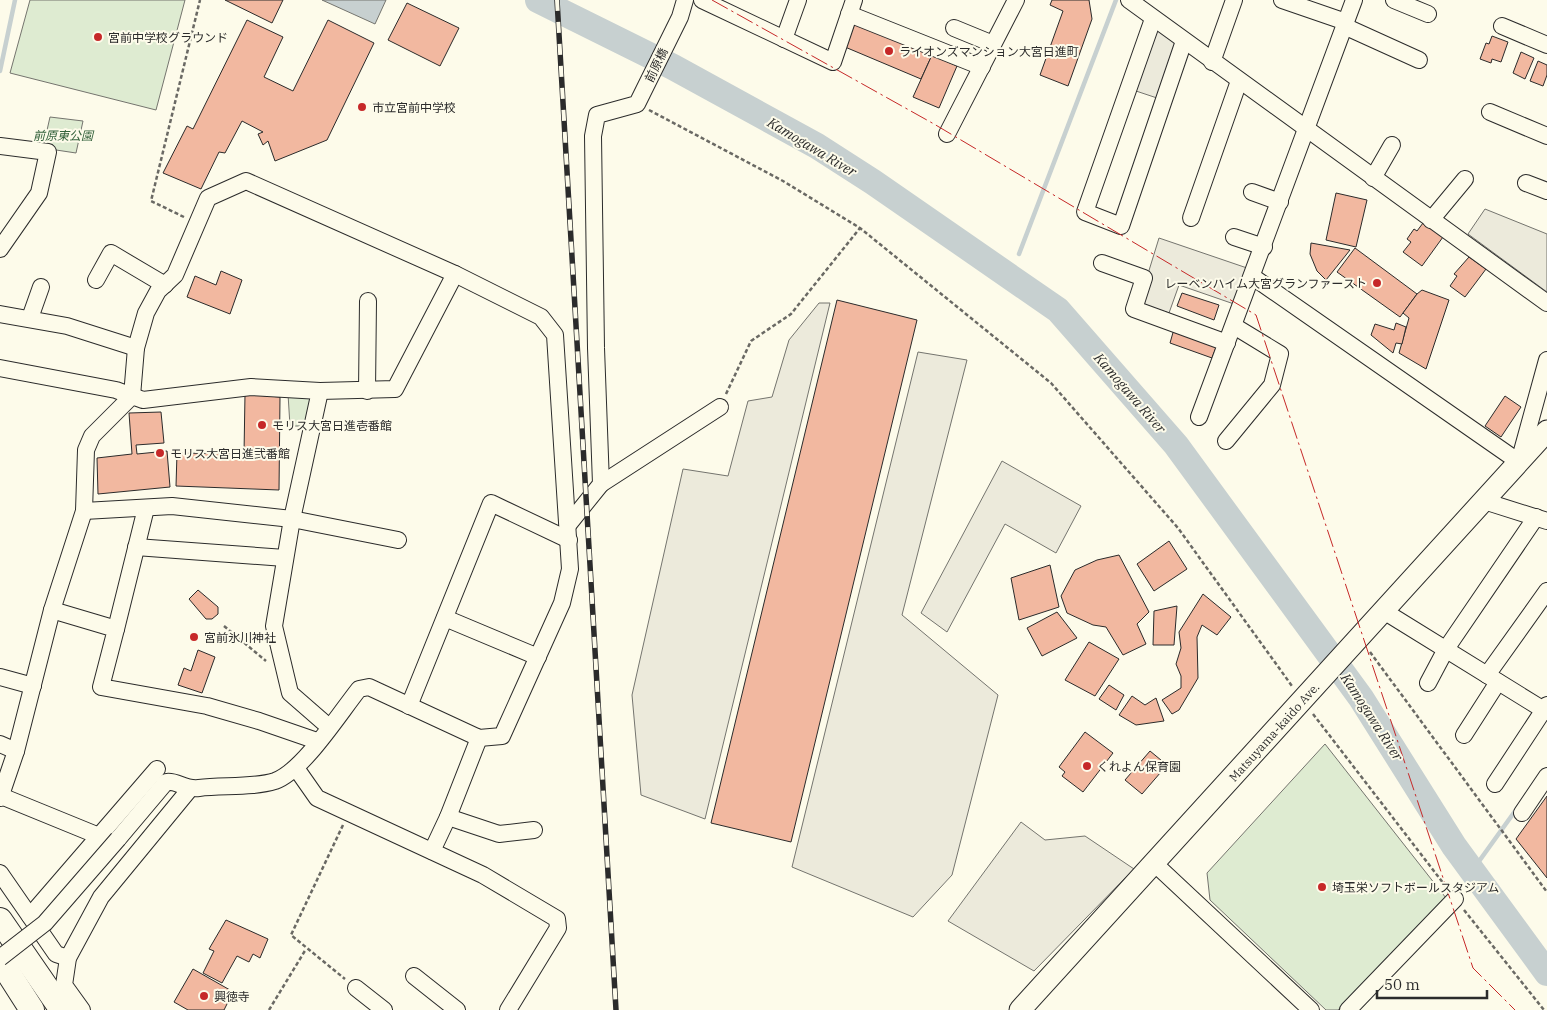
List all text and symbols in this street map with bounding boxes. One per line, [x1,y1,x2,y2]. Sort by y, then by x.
place label: 宮前中学校グラウンド [108,30,228,45]
marker: 宮前中学校グラウンド [92,31,104,43]
place label: ライオンズマンション大宮日進町 [899,44,1079,59]
marker: ライオンズマンション大宮日進町 [883,45,895,57]
street label: 前原橋 [641,46,671,84]
place label: 市立宮前中学校 [372,100,456,115]
marker: 市立宮前中学校 [356,101,368,113]
water label: Kamogawa River [763,113,861,181]
park label: 前原東公園 [33,128,95,143]
place label: レーベンハイム大宮グランファースト [1164,276,1367,291]
marker: レーベンハイム大宮グランファースト [1371,277,1383,289]
water label: Kamogawa River [1089,348,1170,438]
place label: モリス大宮日進壱番館 [272,418,392,433]
marker: モリス大宮日進壱番館 [256,419,268,431]
place label: モリス大宮日進弐番館 [170,446,290,461]
marker: モリス大宮日進弐番館 [154,447,166,459]
place label: 宮前氷川神社 [204,630,276,645]
marker: 宮前氷川神社 [188,631,200,643]
water label: Kamogawa River [1336,669,1407,765]
street label: Matsuyama-kaido Ave. [1226,680,1322,784]
place label: くれよん保育園 [1097,759,1181,774]
marker: くれよん保育園 [1081,760,1093,772]
place label: 埼玉栄ソフトボールスタジアム [1332,880,1499,895]
marker: 埼玉栄ソフトボールスタジアム [1316,881,1328,893]
scale bar [1377,968,1487,1000]
text: 50 m [1384,975,1420,994]
place label: 興徳寺 [214,989,250,1004]
marker: 興徳寺 [198,990,210,1002]

